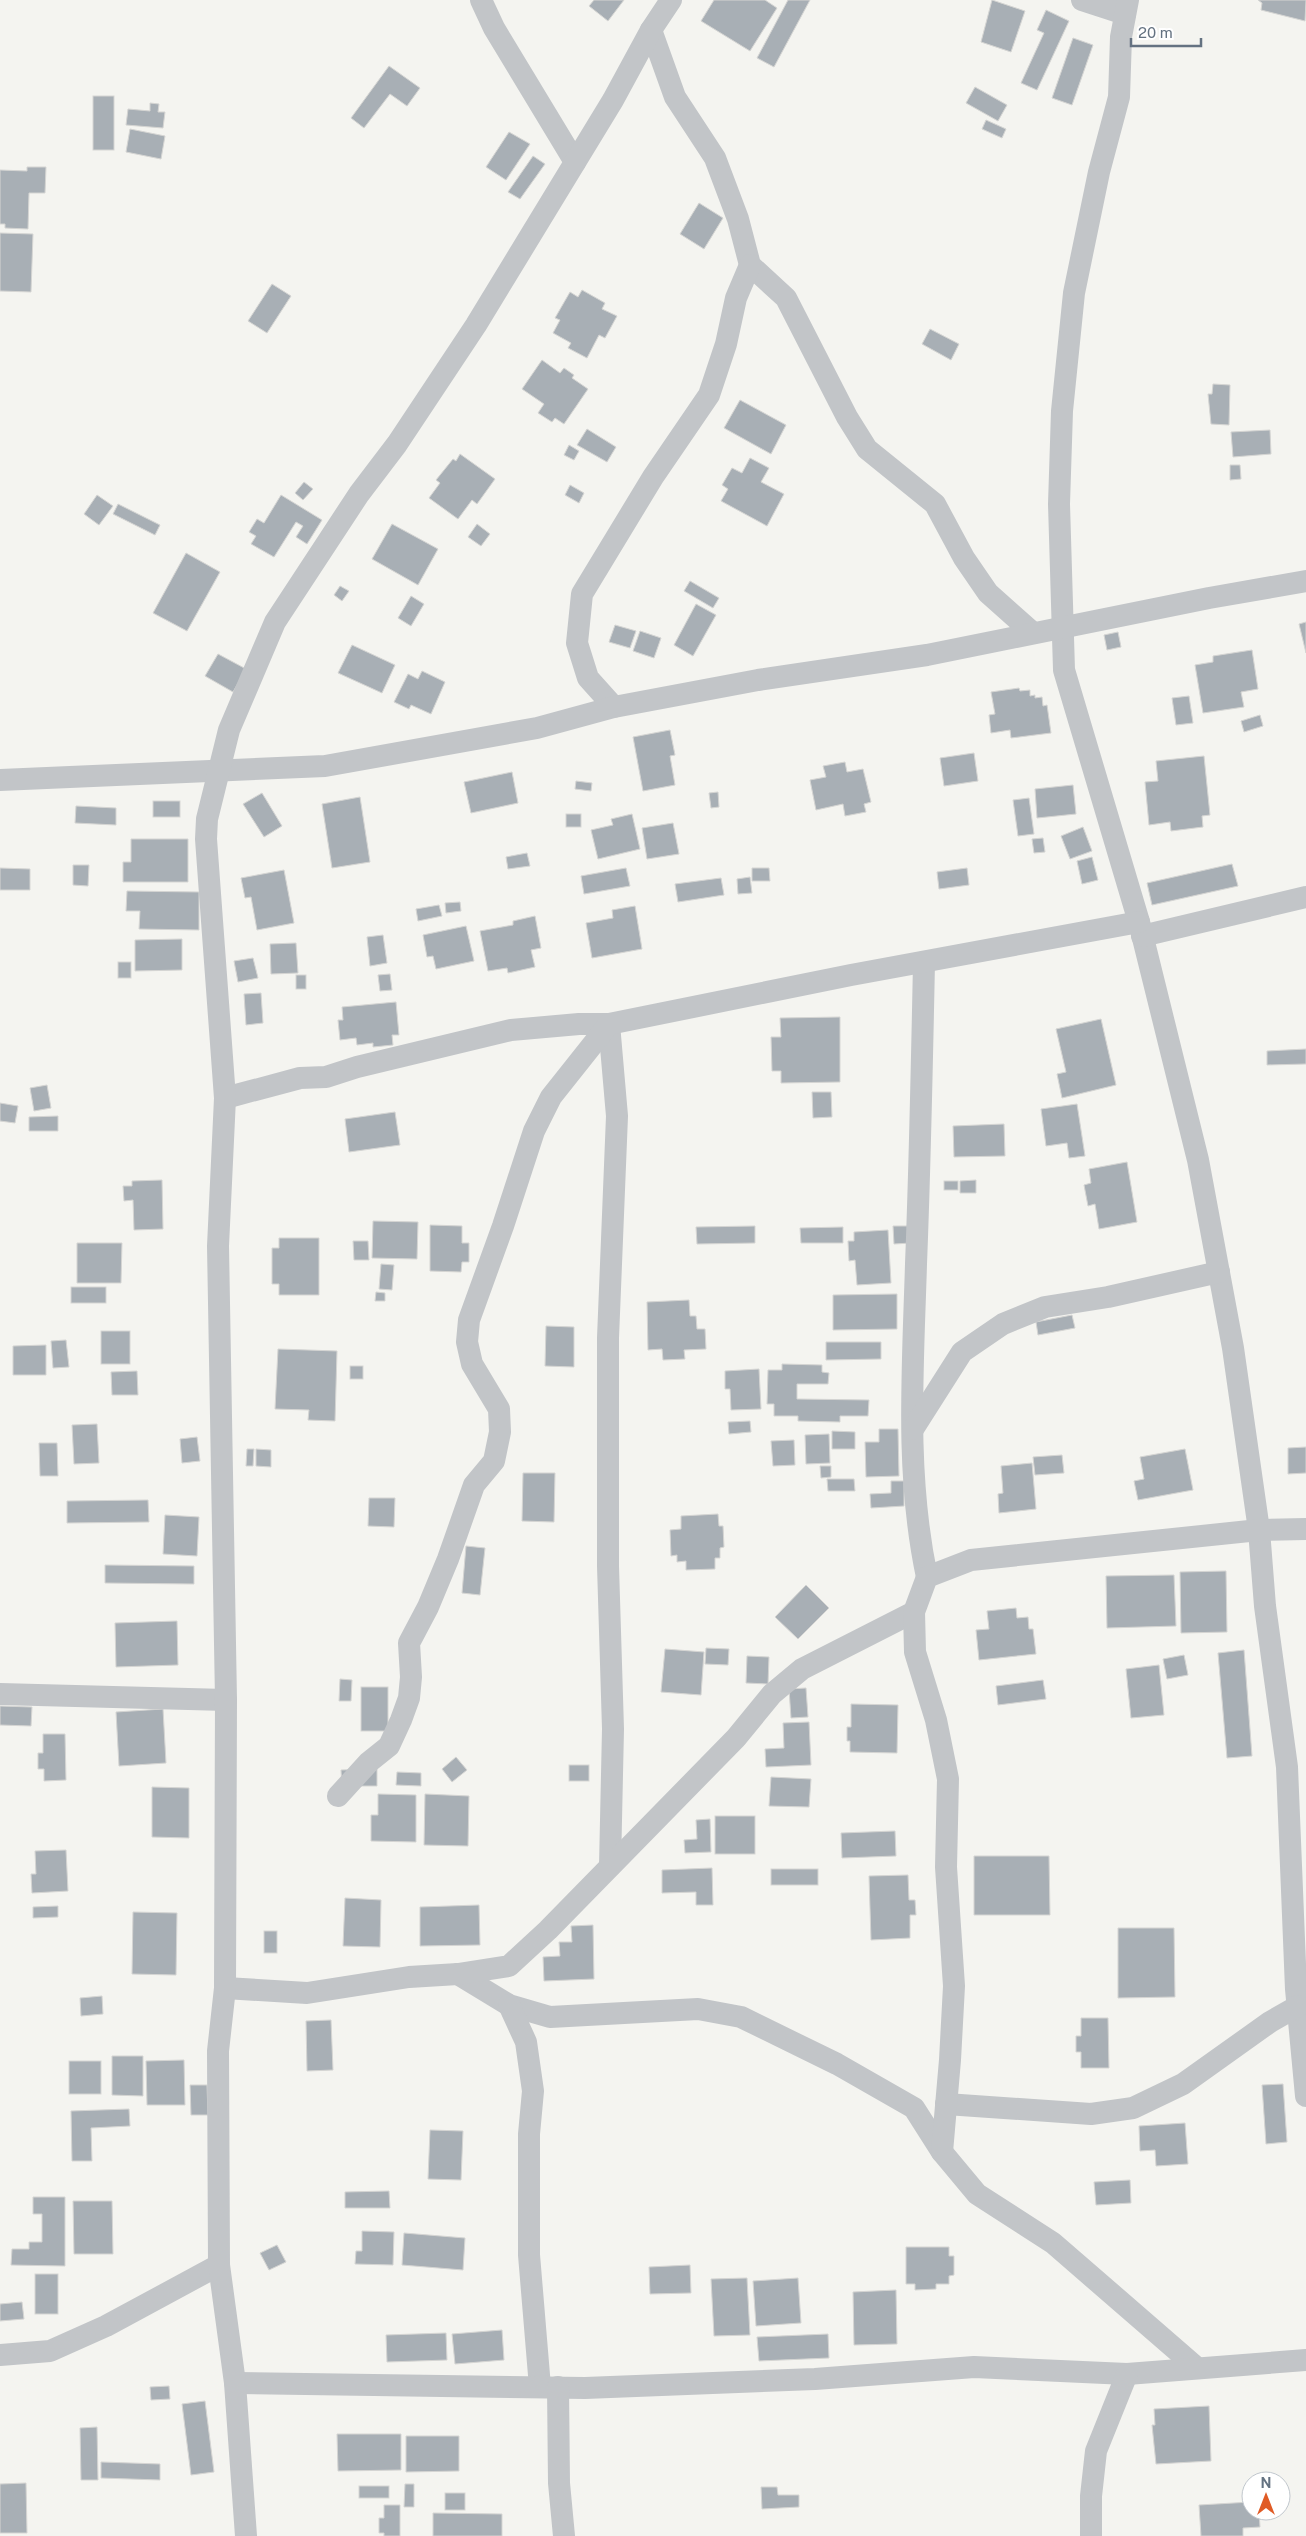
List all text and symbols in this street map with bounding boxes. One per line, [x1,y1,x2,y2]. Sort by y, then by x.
scale bar [1131,15,1201,47]
text: 20 m [1138,24,1173,41]
north arrow [1241,2471,1291,2521]
text: N [1261,2475,1271,2491]

